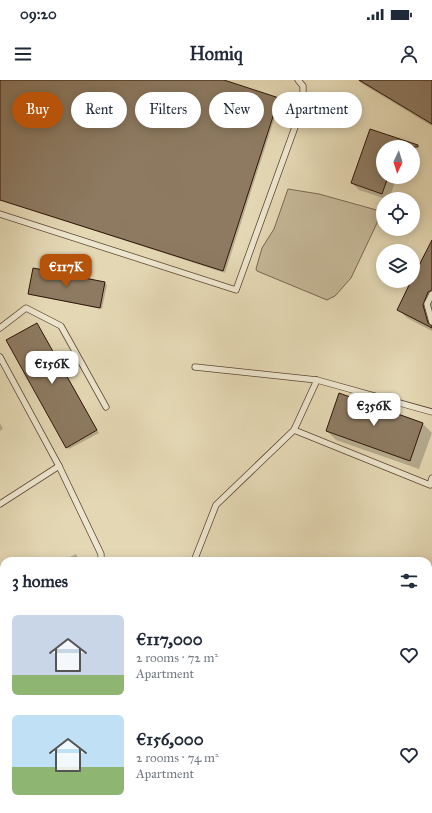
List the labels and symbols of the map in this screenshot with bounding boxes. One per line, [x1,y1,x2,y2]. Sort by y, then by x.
north arrow [376,140,420,184]
pin: €117K [38,254,94,288]
pin: €156K [24,351,80,385]
pin: €356K [346,393,402,427]

